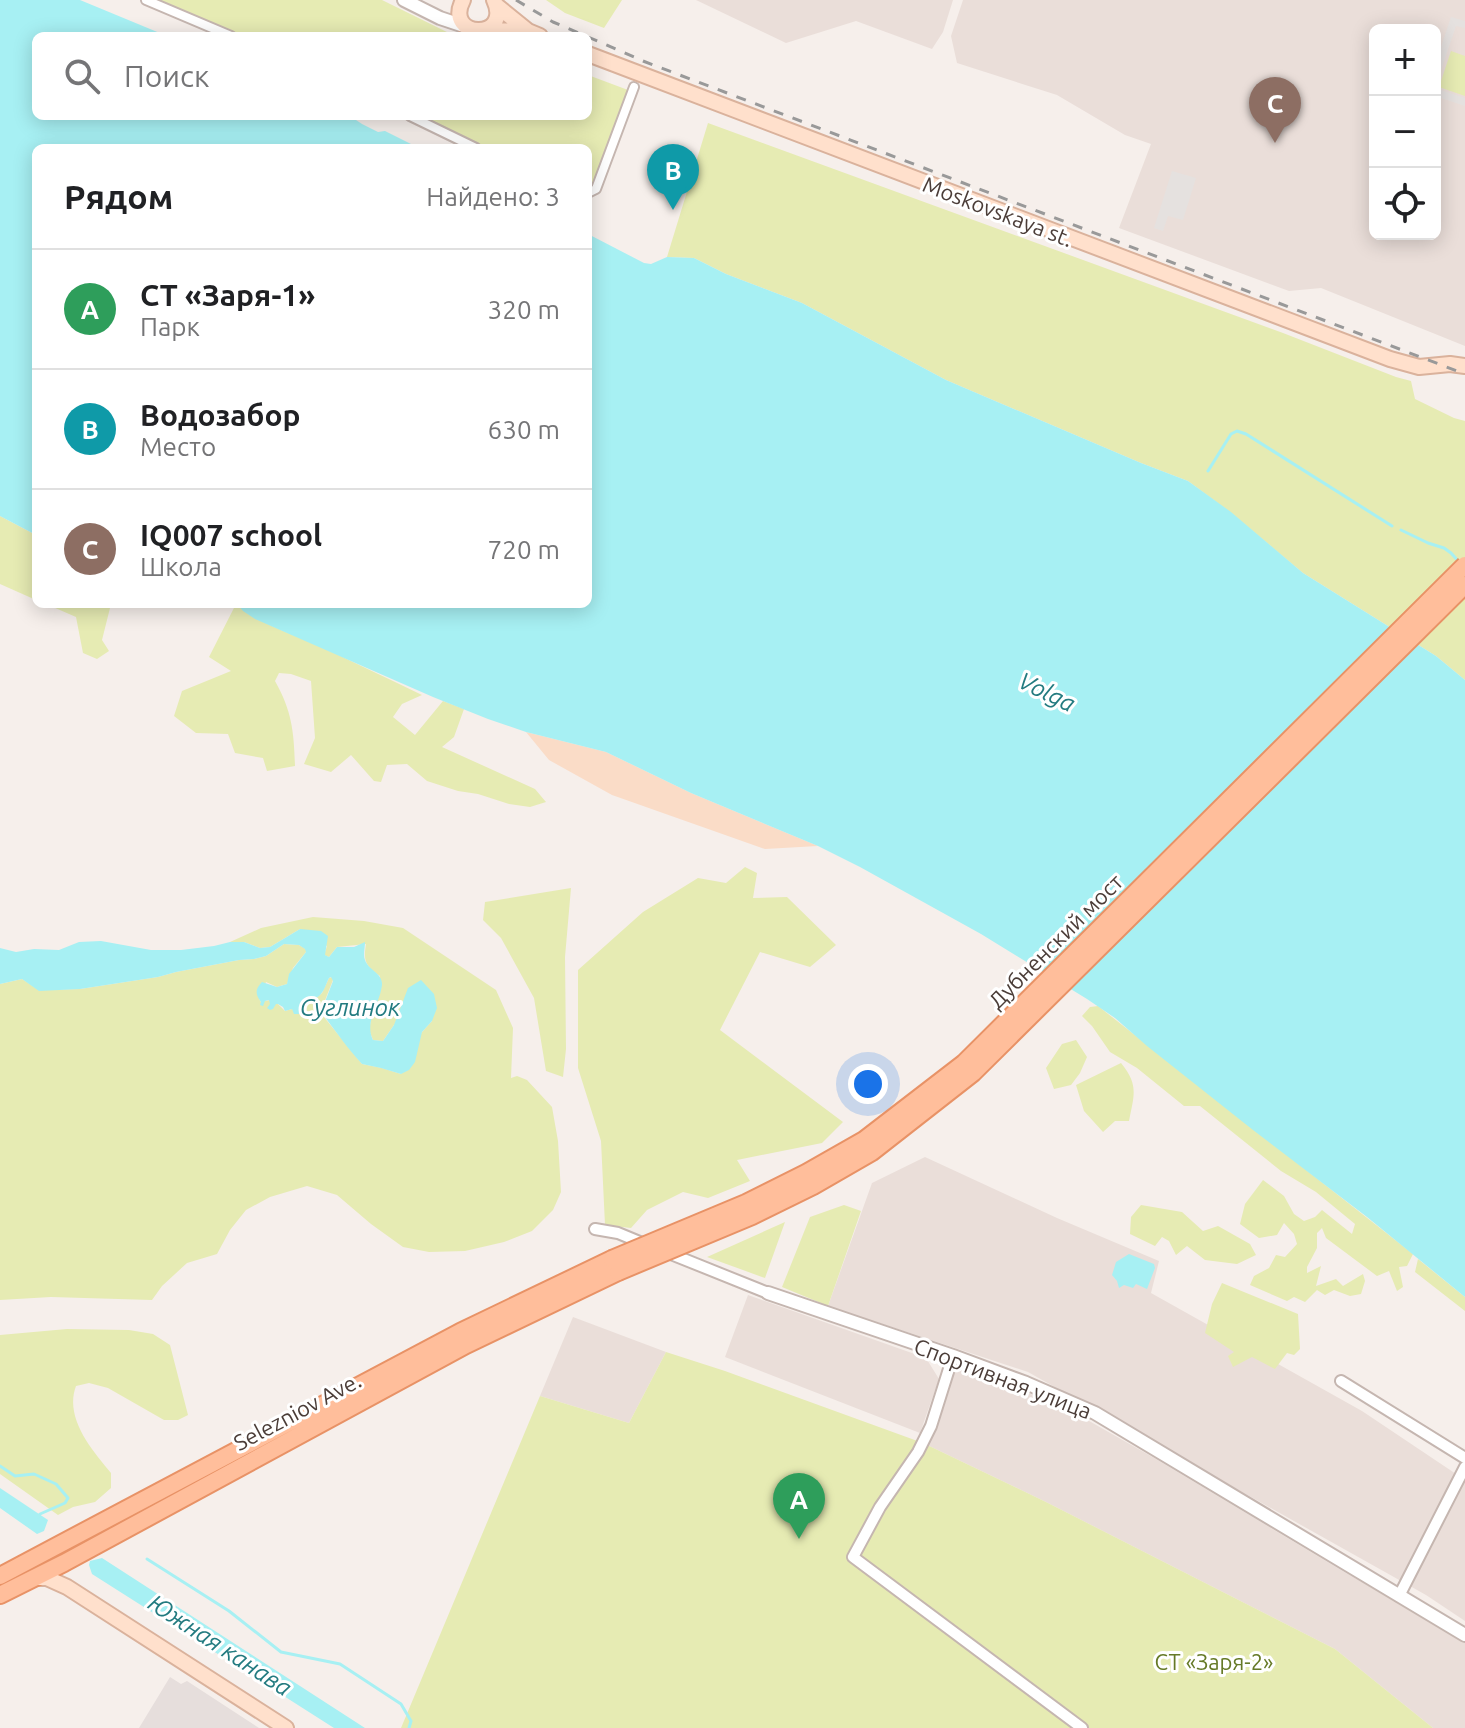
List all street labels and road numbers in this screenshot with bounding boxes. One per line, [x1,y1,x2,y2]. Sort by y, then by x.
street label: Moskovskaya st. [920,171,1076,251]
street label: Дубненский мост [983,869,1127,1013]
street label: Спортивная улица [911,1333,1095,1423]
street label: Selezniov Ave. [229,1367,365,1455]

